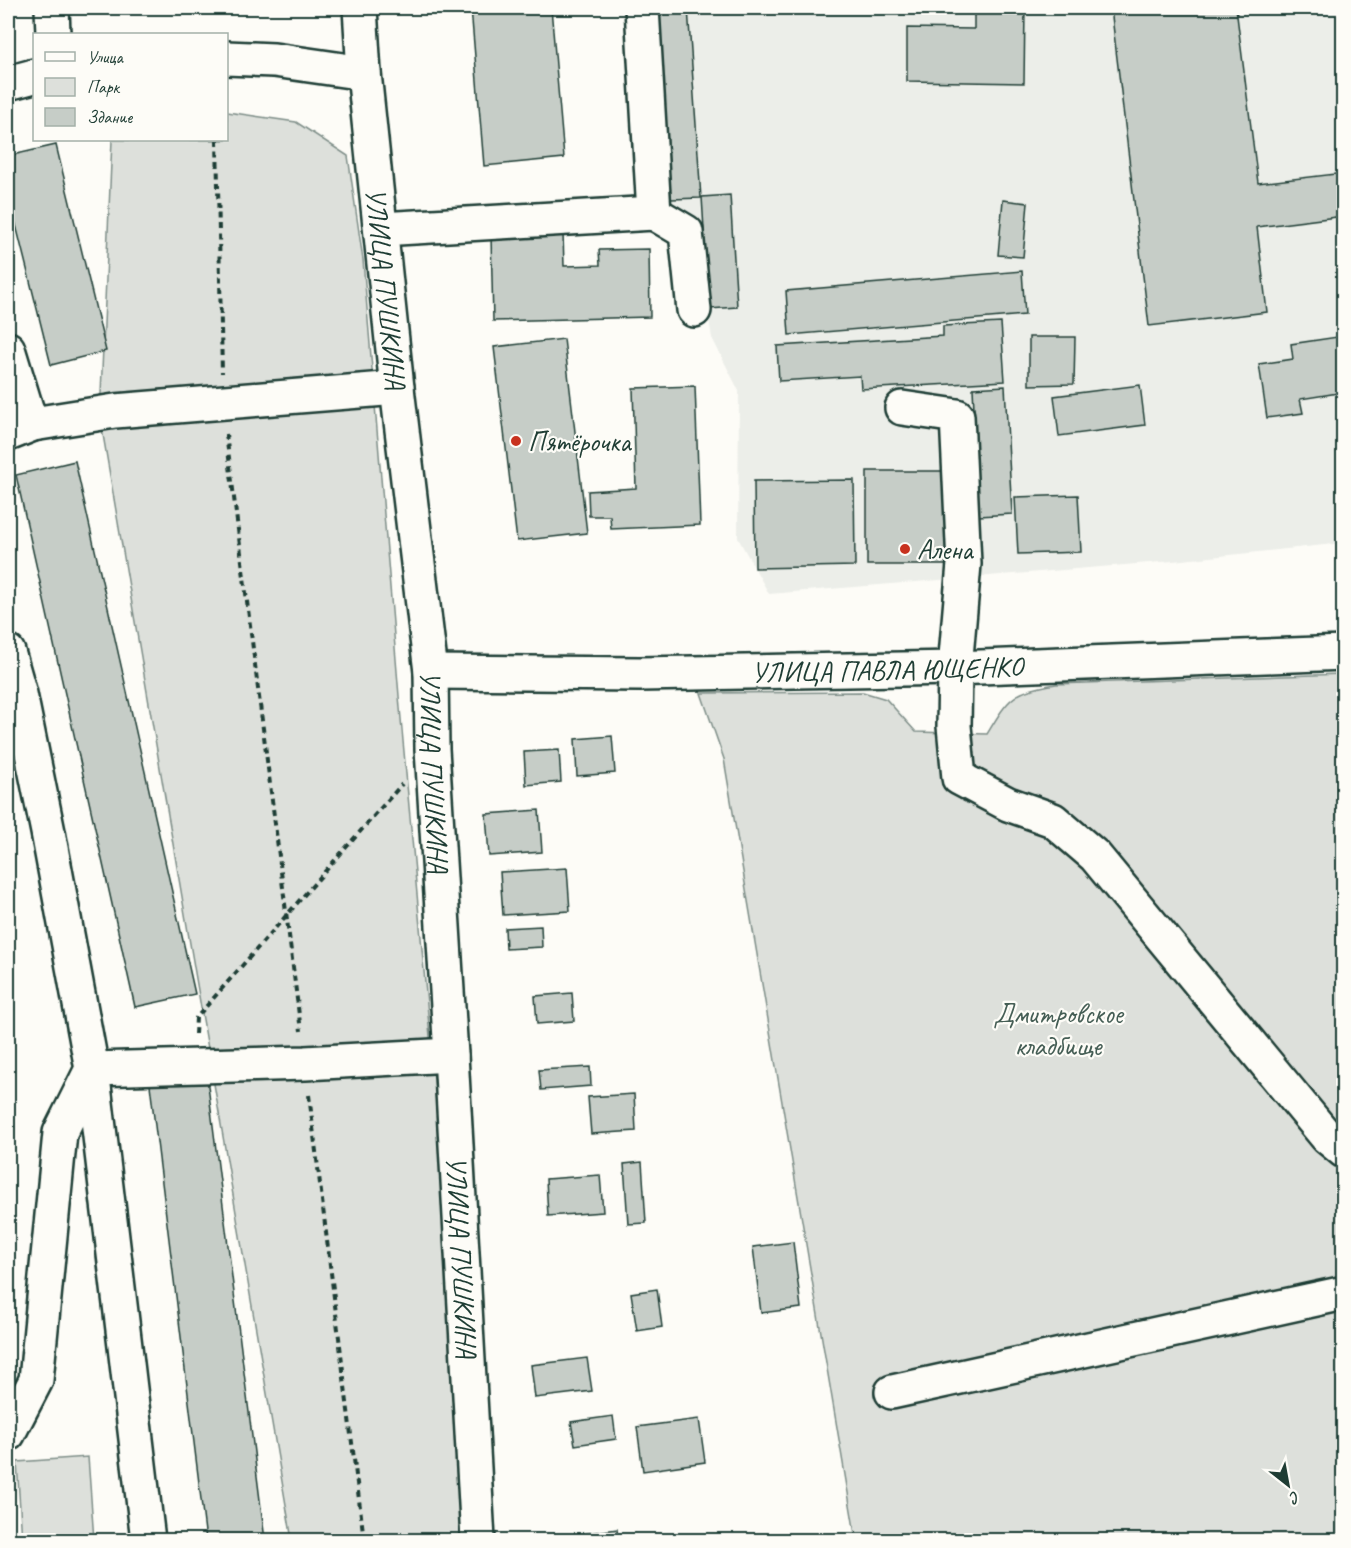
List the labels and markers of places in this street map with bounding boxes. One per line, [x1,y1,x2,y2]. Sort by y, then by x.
place label: Пятёрочка [528,424,632,459]
marker: Пятёрочка [509,434,523,448]
place label: Алена [917,532,974,567]
marker: Алена [898,542,912,556]

